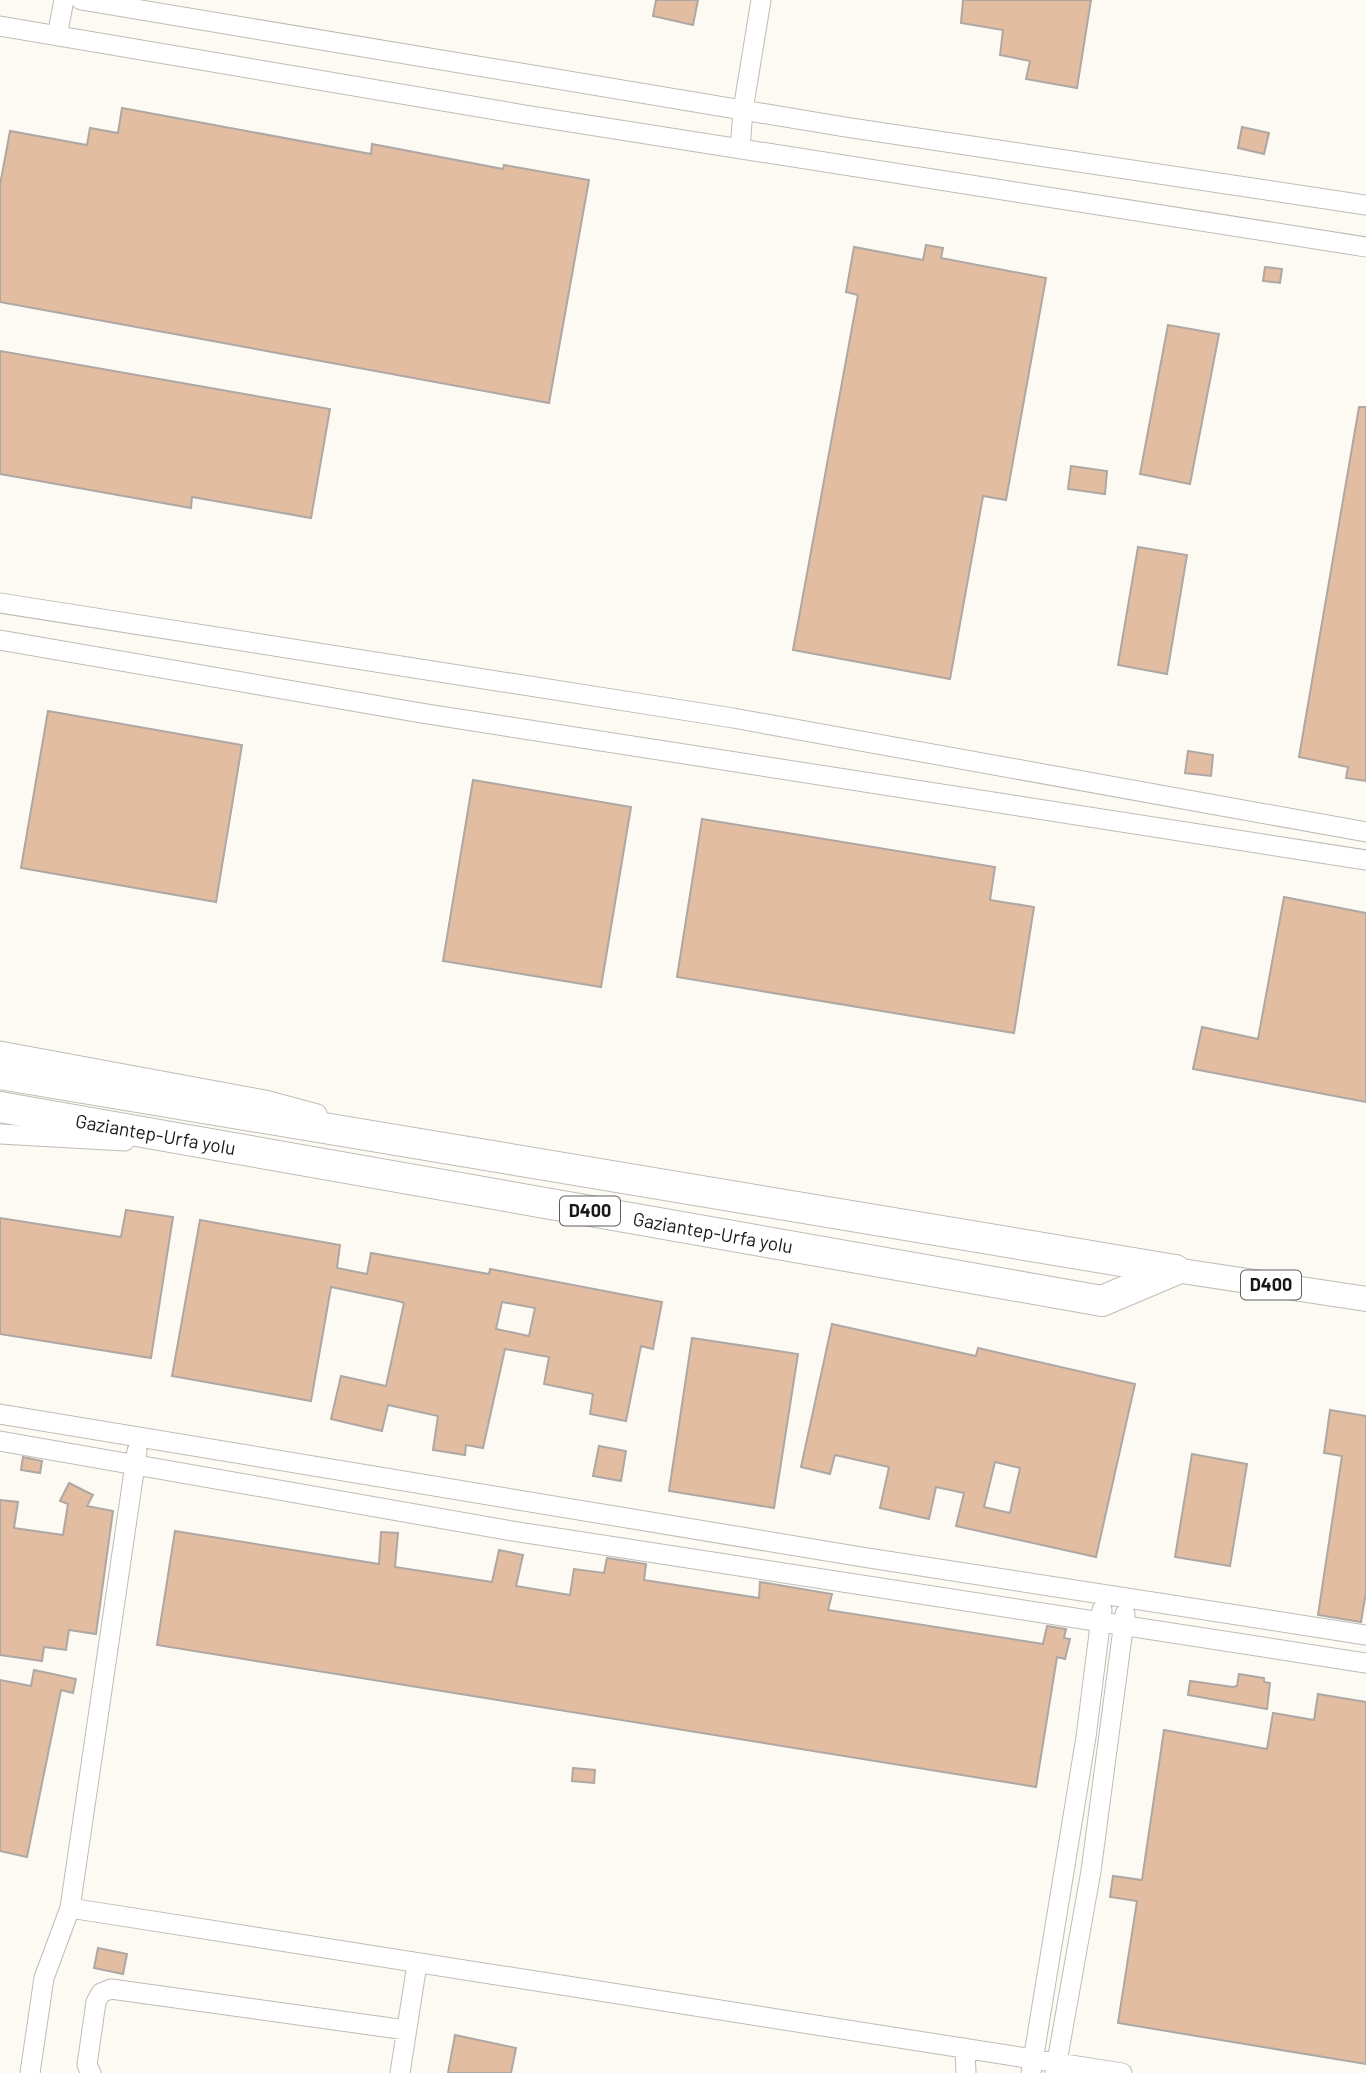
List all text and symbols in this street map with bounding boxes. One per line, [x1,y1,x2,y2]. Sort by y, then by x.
street label: Gaziantep-Urfa yolu [74,1109,237,1159]
road number: D400 [560,1196,620,1226]
street label: Gaziantep-Urfa yolu [631,1207,795,1257]
road number: D400 [1241,1270,1301,1300]

